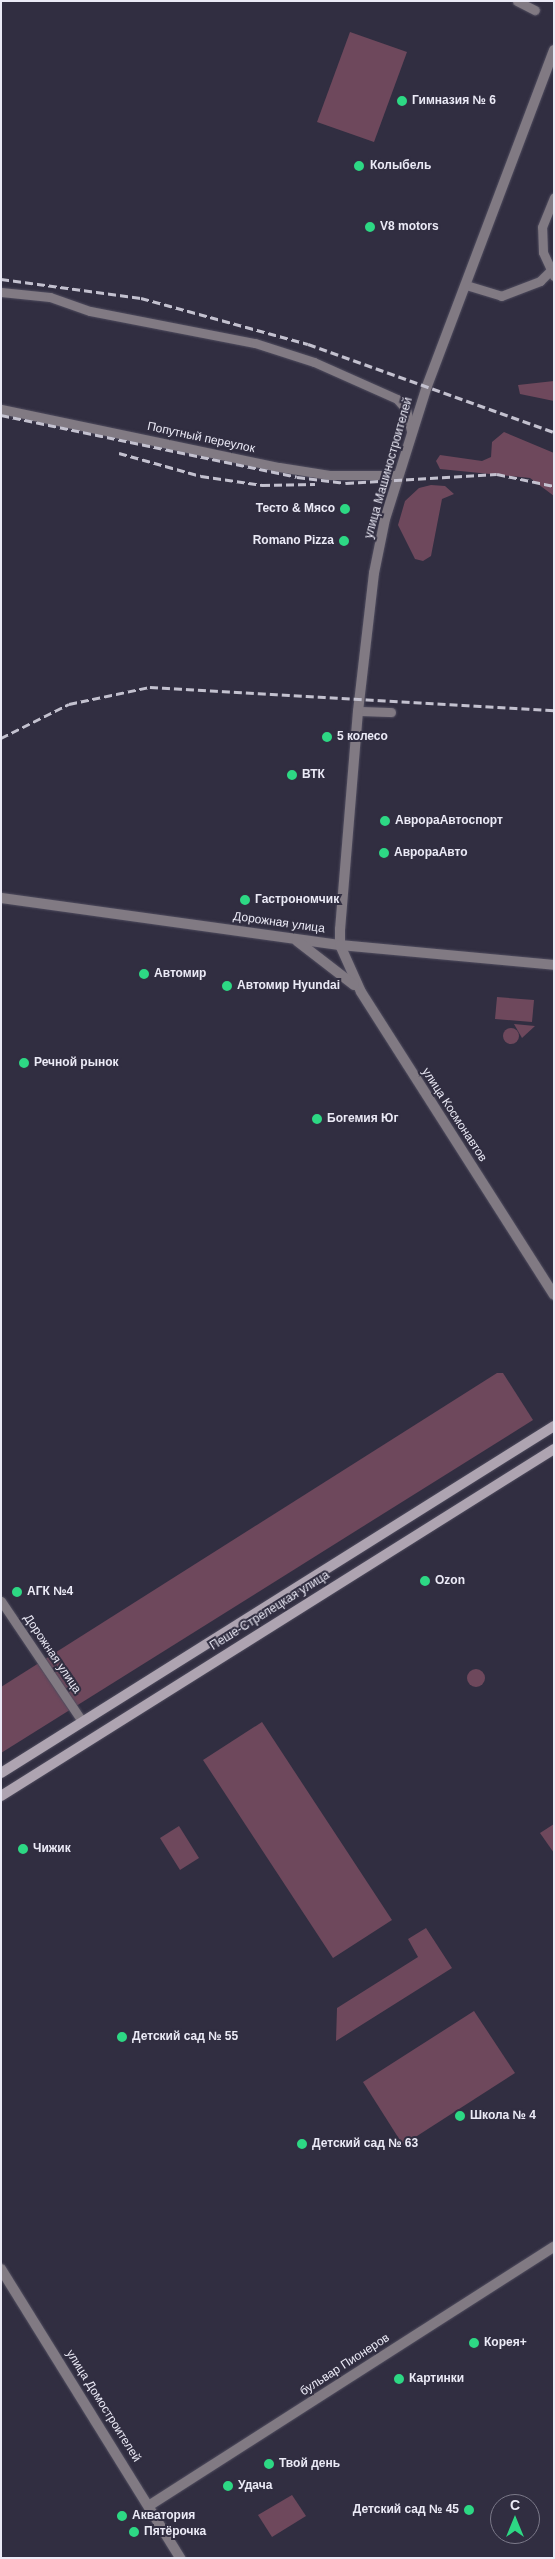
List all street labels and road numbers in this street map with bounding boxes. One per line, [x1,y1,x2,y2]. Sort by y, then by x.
street label: улица Машиностроителей [362,396,416,540]
street label: Попутный переулок [146,420,256,456]
street label: Дорожная улица [232,909,326,937]
street label: улица Космонавтов [418,1065,490,1165]
street label: Пеше-Стрелецкая улица [208,1568,332,1654]
street label: Дорожная улица [20,1612,84,1696]
street label: бульвар Пионеров [298,2331,392,2399]
street label: улица Домостроителей [63,2347,143,2465]

